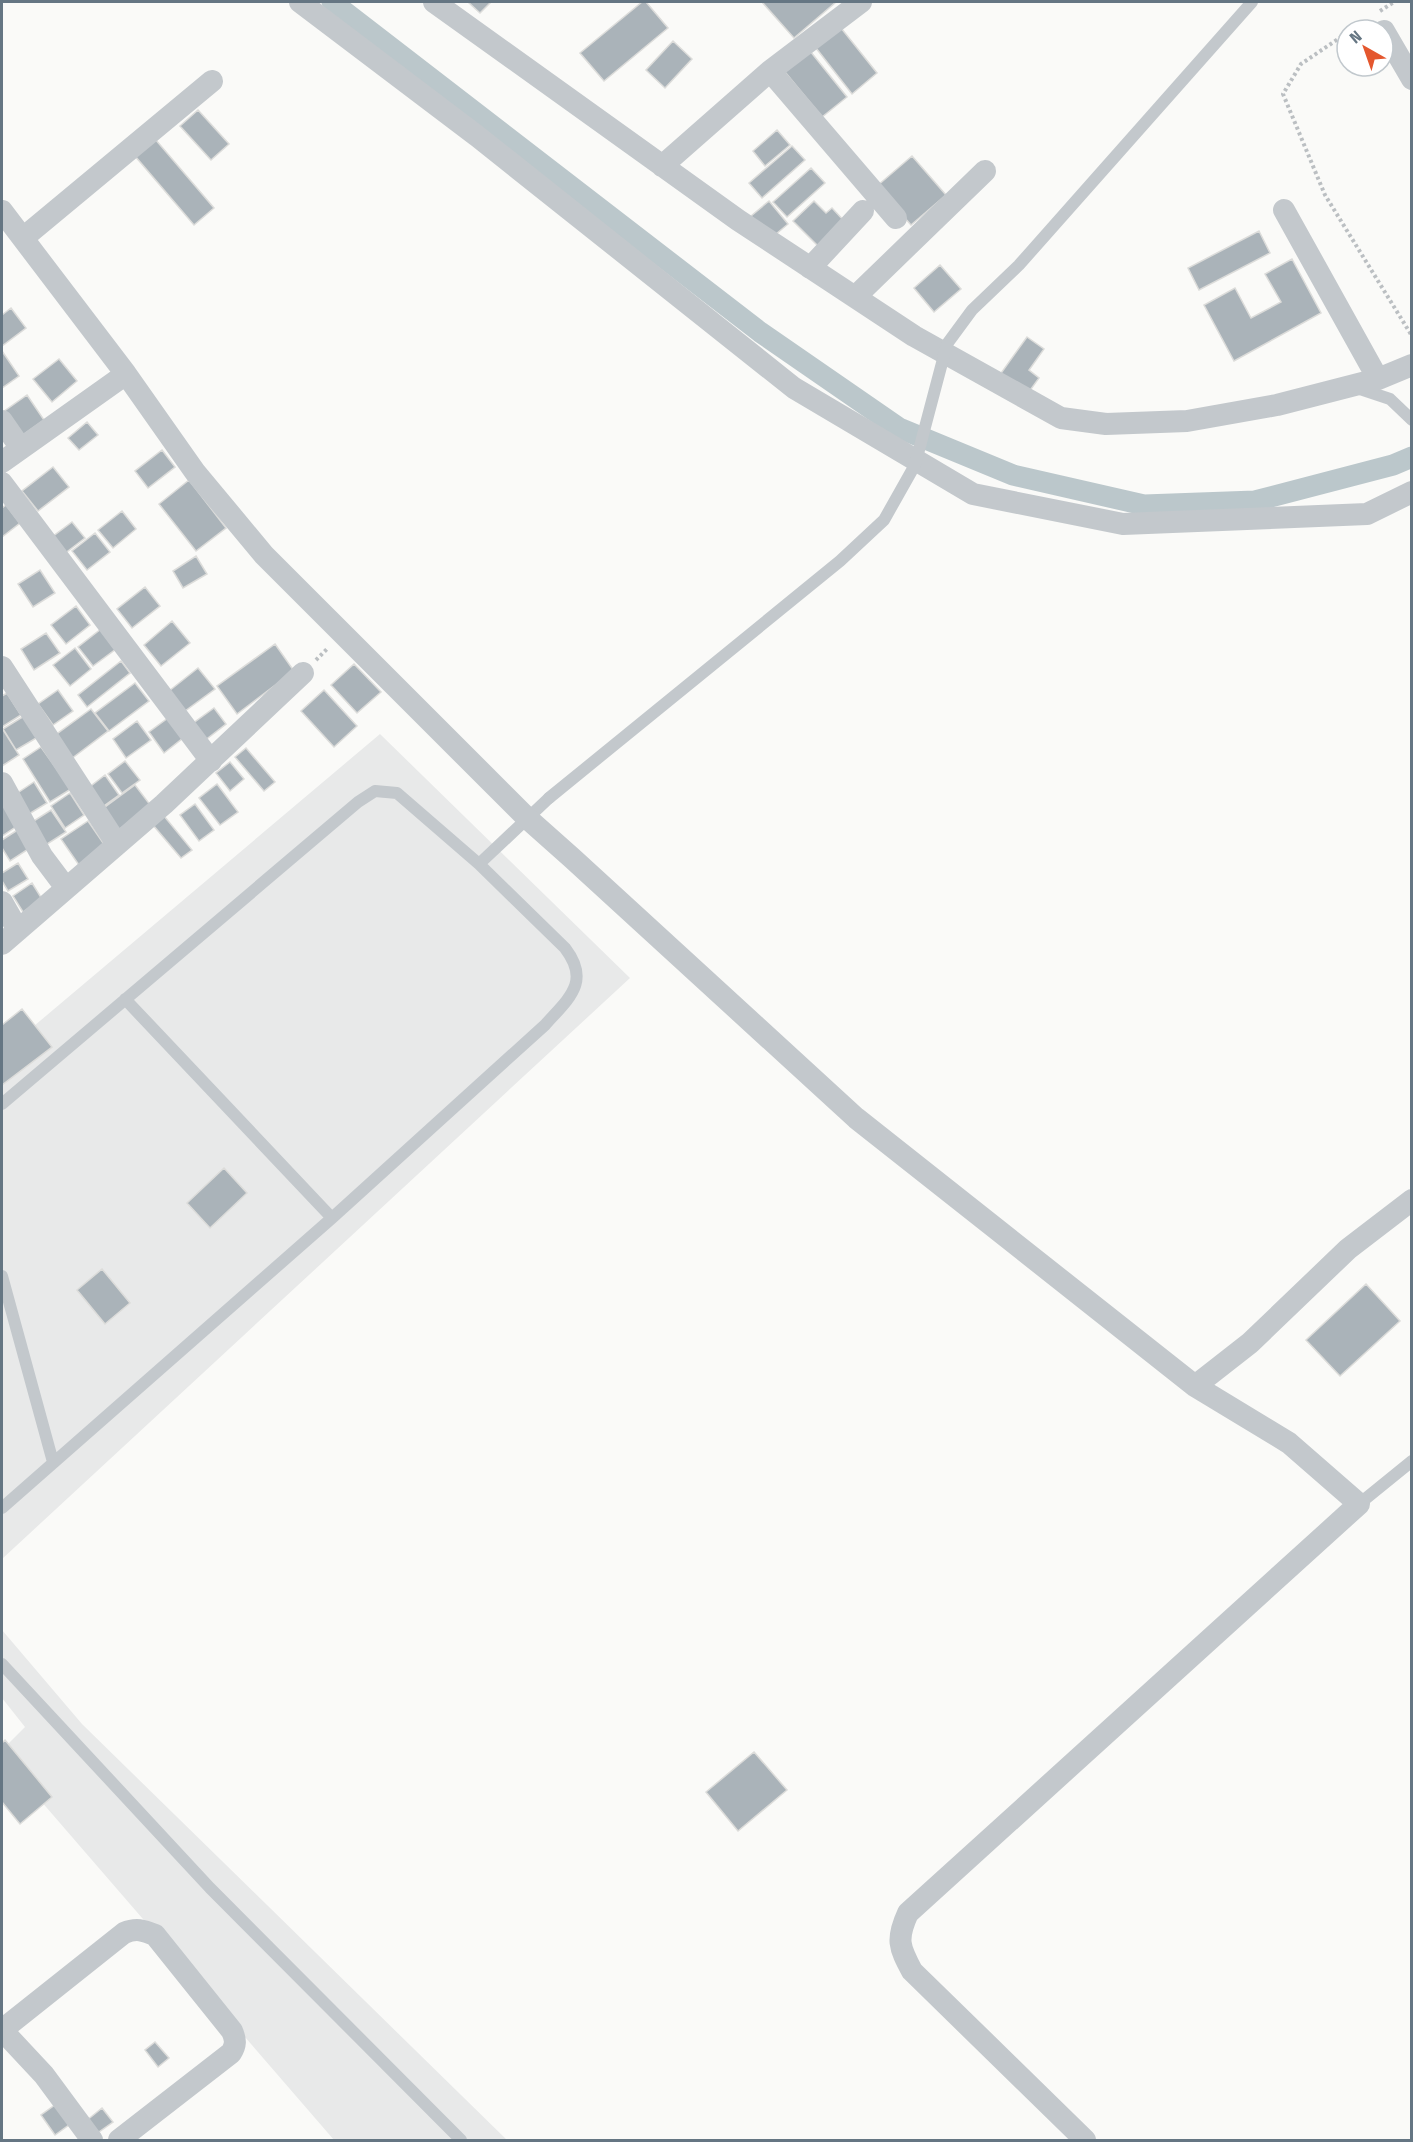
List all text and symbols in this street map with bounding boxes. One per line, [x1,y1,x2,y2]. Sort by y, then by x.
north arrow [1335,18,1395,78]
text: N [1346,27,1365,47]

